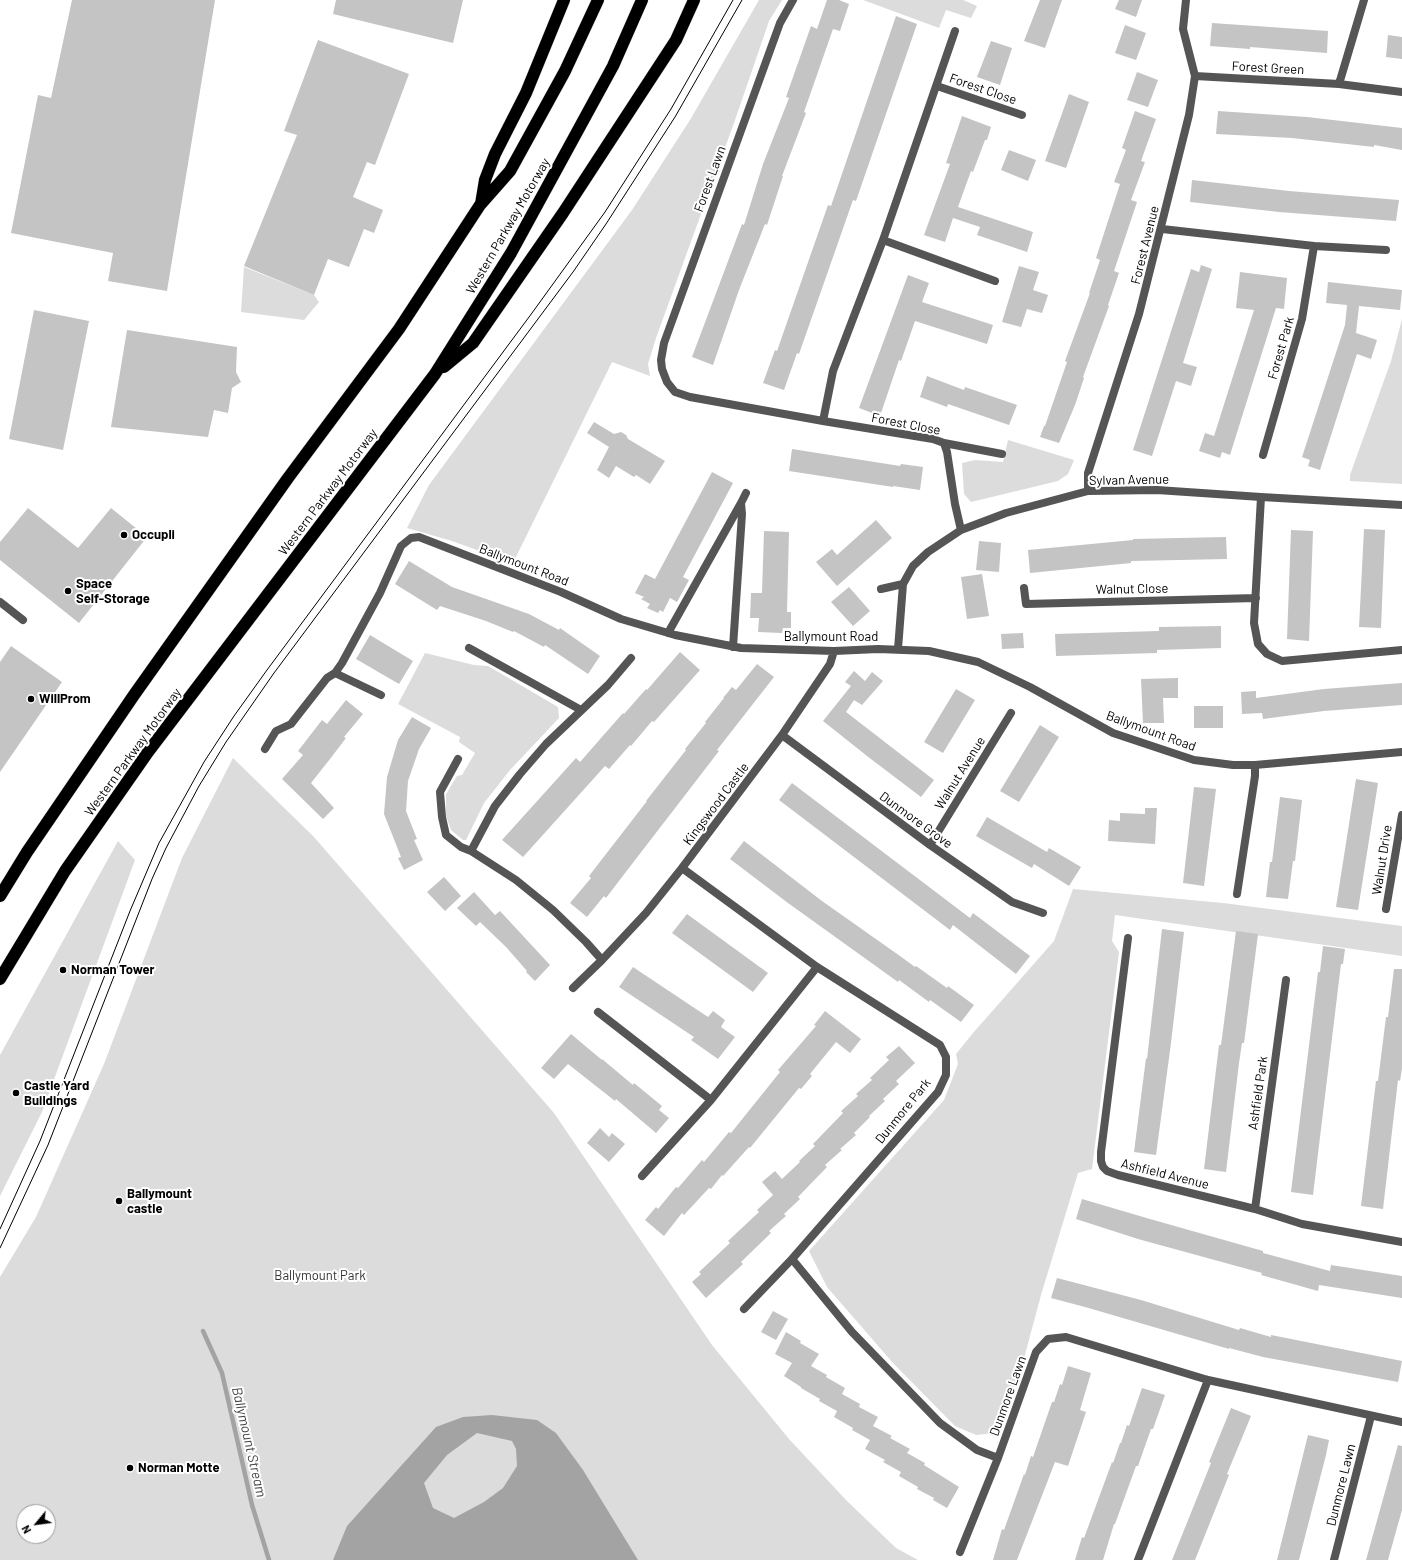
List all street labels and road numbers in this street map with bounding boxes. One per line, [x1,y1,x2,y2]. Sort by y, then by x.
street label: Forest Green [1231,58,1305,78]
street label: Forest Close [947,70,1019,108]
street label: Forest Lawn [691,144,729,214]
street label: Western Parkway Motorway [463,155,553,297]
street label: Forest Avenue [1128,204,1162,286]
street label: Forest Park [1265,315,1297,381]
street label: Forest Close [870,410,942,438]
street label: Western Parkway Motorway [275,426,381,558]
street label: Sylvan Avenue [1089,472,1169,488]
street label: Ballymount Road [477,541,571,589]
street label: Walnut Close [1095,581,1169,597]
street label: Ballymount Road [784,629,878,645]
street label: Western Parkway Motorway [81,685,185,819]
street label: Ballymount Road [1104,708,1198,754]
street label: Walnut Avenue [931,734,989,812]
street label: Kingswood Castle [680,760,752,848]
street label: Dunmore Grove [877,788,955,852]
street label: Walnut Drive [1369,824,1395,896]
street label: Ashfield Park [1245,1055,1271,1131]
street label: Dunmore Park [872,1075,934,1147]
street label: Ashfield Avenue [1119,1156,1211,1192]
street label: Dunmore Lawn [986,1354,1030,1438]
street label: Dunmore Lawn [1323,1442,1359,1528]

